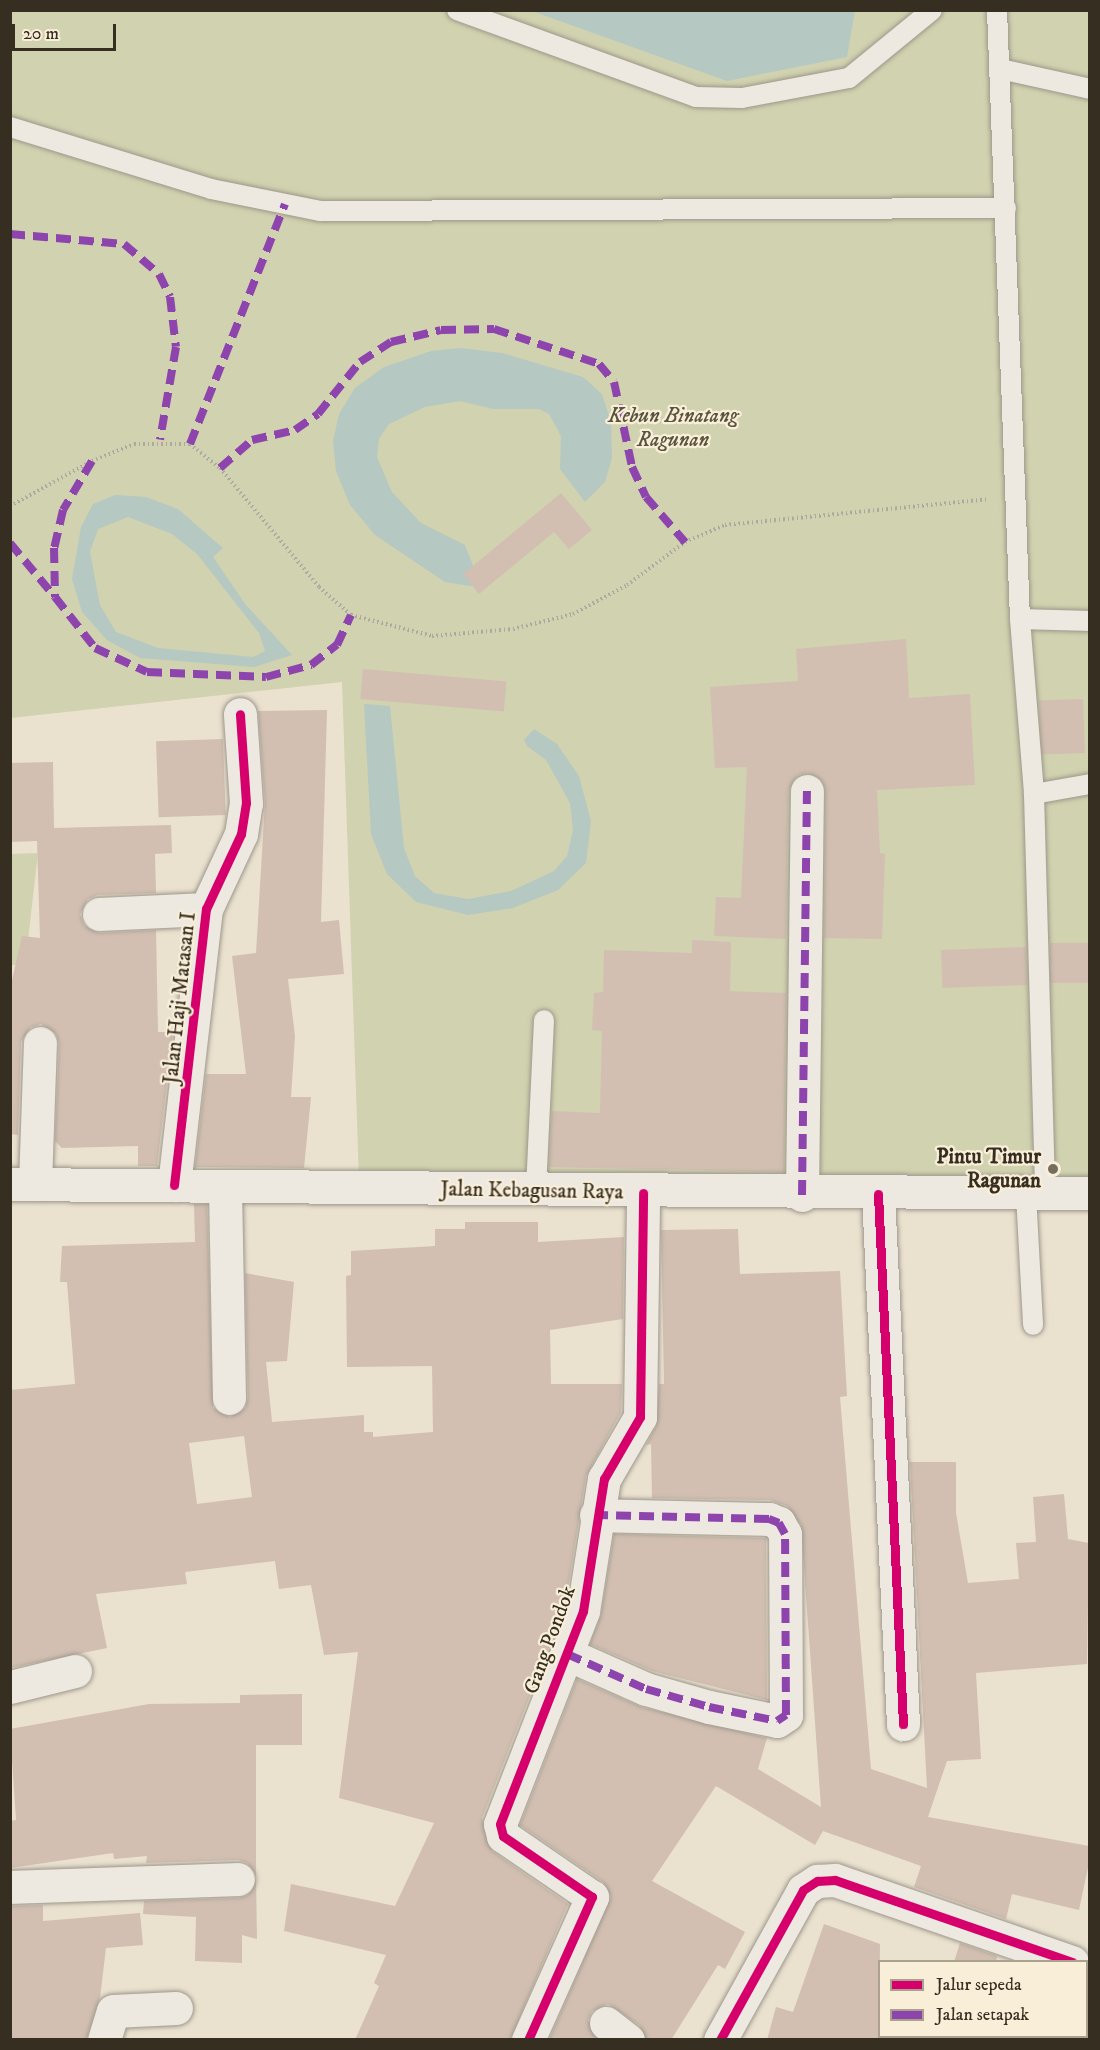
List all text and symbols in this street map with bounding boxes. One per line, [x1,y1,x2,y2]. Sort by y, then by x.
scale bar [15,12,118,50]
text: 20 m [23,23,59,45]
park label: Kebun Binatang Ragunan [608,403,738,453]
street label: Jalan Haji Matasan I [158,911,202,1085]
place label: Pintu Timur Ragunan [936,1144,1041,1194]
marker: Pintu Timur Ragunan [1046,1162,1060,1176]
street label: Jalan Kebagusan Raya [440,1177,624,1205]
street label: Gang Pondok [519,1582,581,1698]
legend [878,1960,1088,2038]
text: Jalur sepeda [936,1974,1022,1996]
text: Jalan setapak [936,2004,1029,2026]

